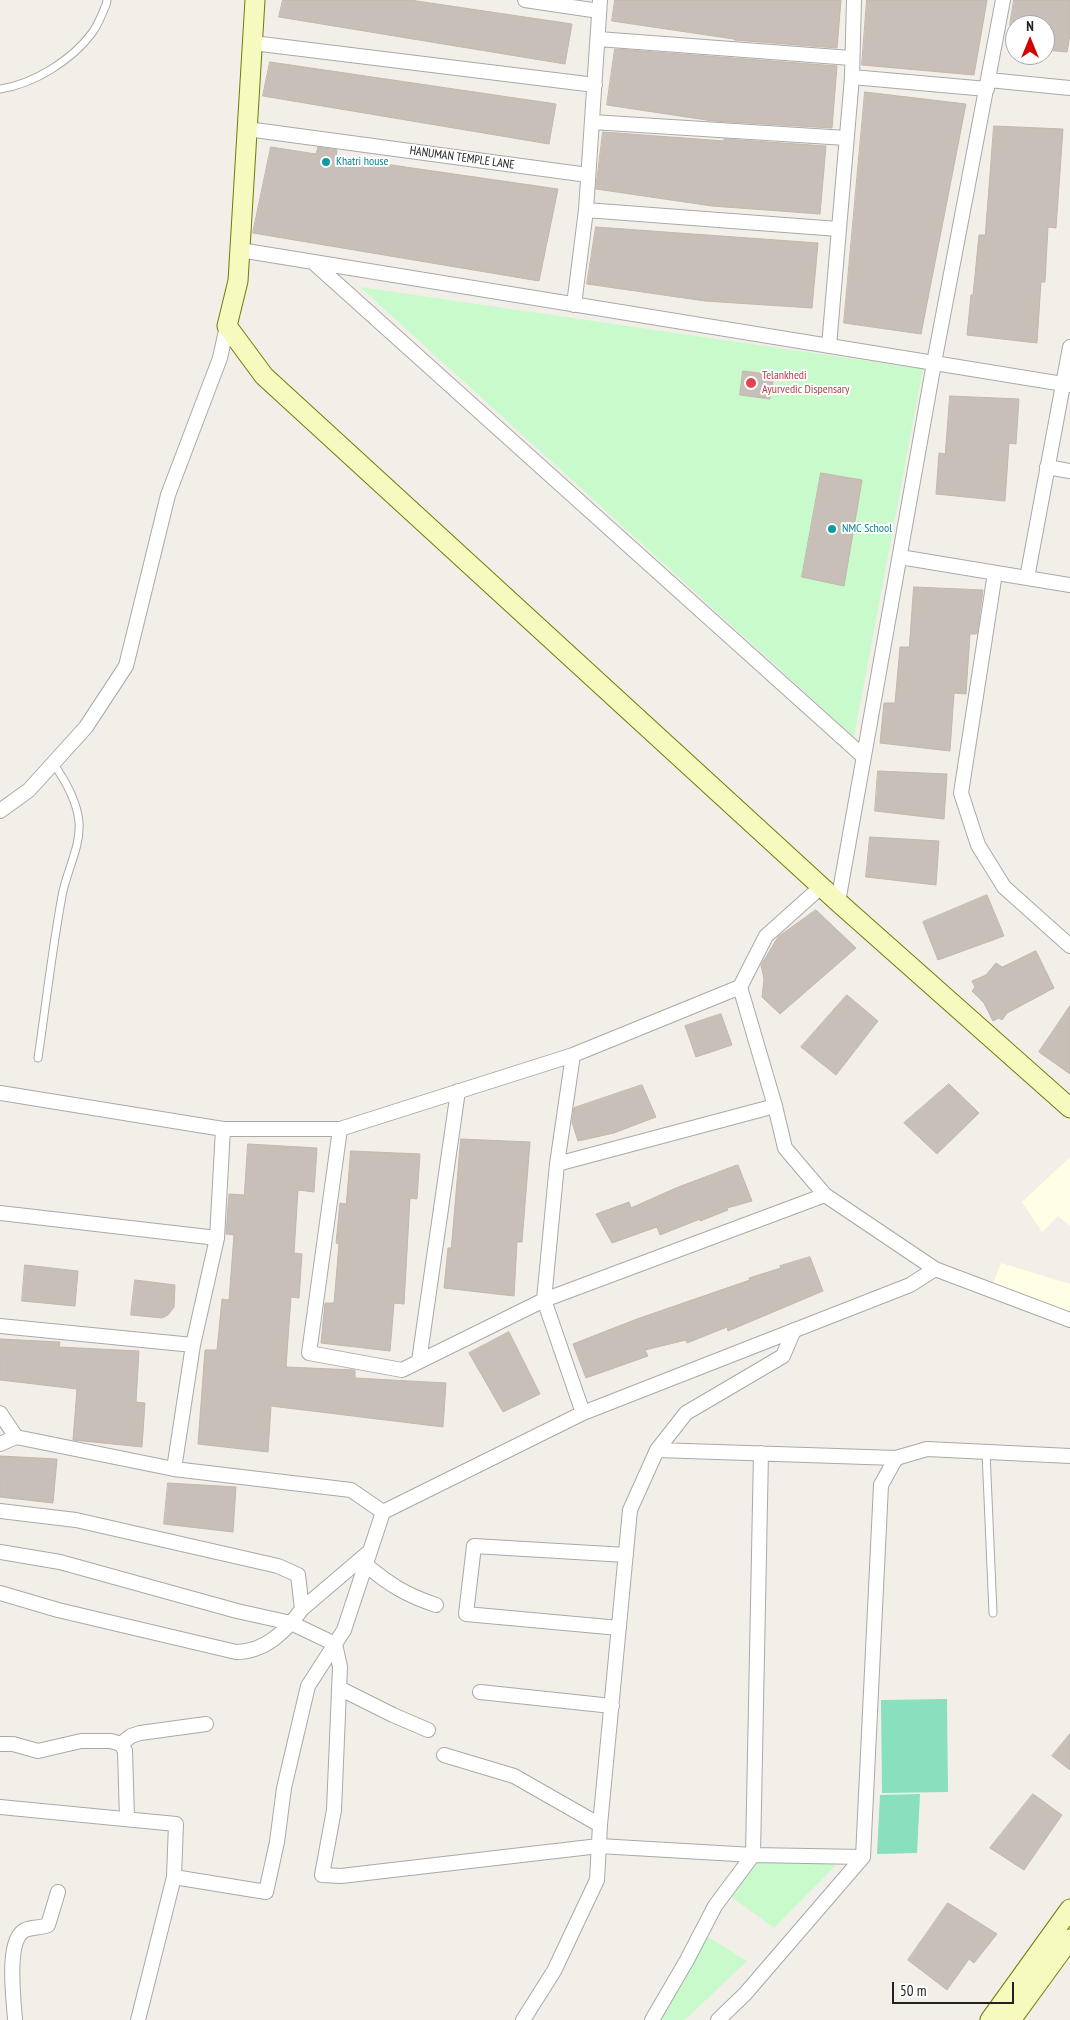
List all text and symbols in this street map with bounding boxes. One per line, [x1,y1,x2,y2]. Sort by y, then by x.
north arrow [1005,15,1055,65]
text: N [1026,17,1034,35]
street label: HANUMAN TEMPLE LANE [409,144,515,172]
place label: Khatri house [336,155,388,169]
marker: Khatri house [320,156,332,168]
place label: Telankhedi Ayurvedic Dispensary [762,369,850,397]
marker: Telankhedi Ayurvedic Dispensary [744,376,758,390]
place label: NMC School [842,522,892,536]
marker: NMC School [826,523,838,535]
scale bar [895,1972,1018,2004]
text: 50 m [900,1981,926,2000]

